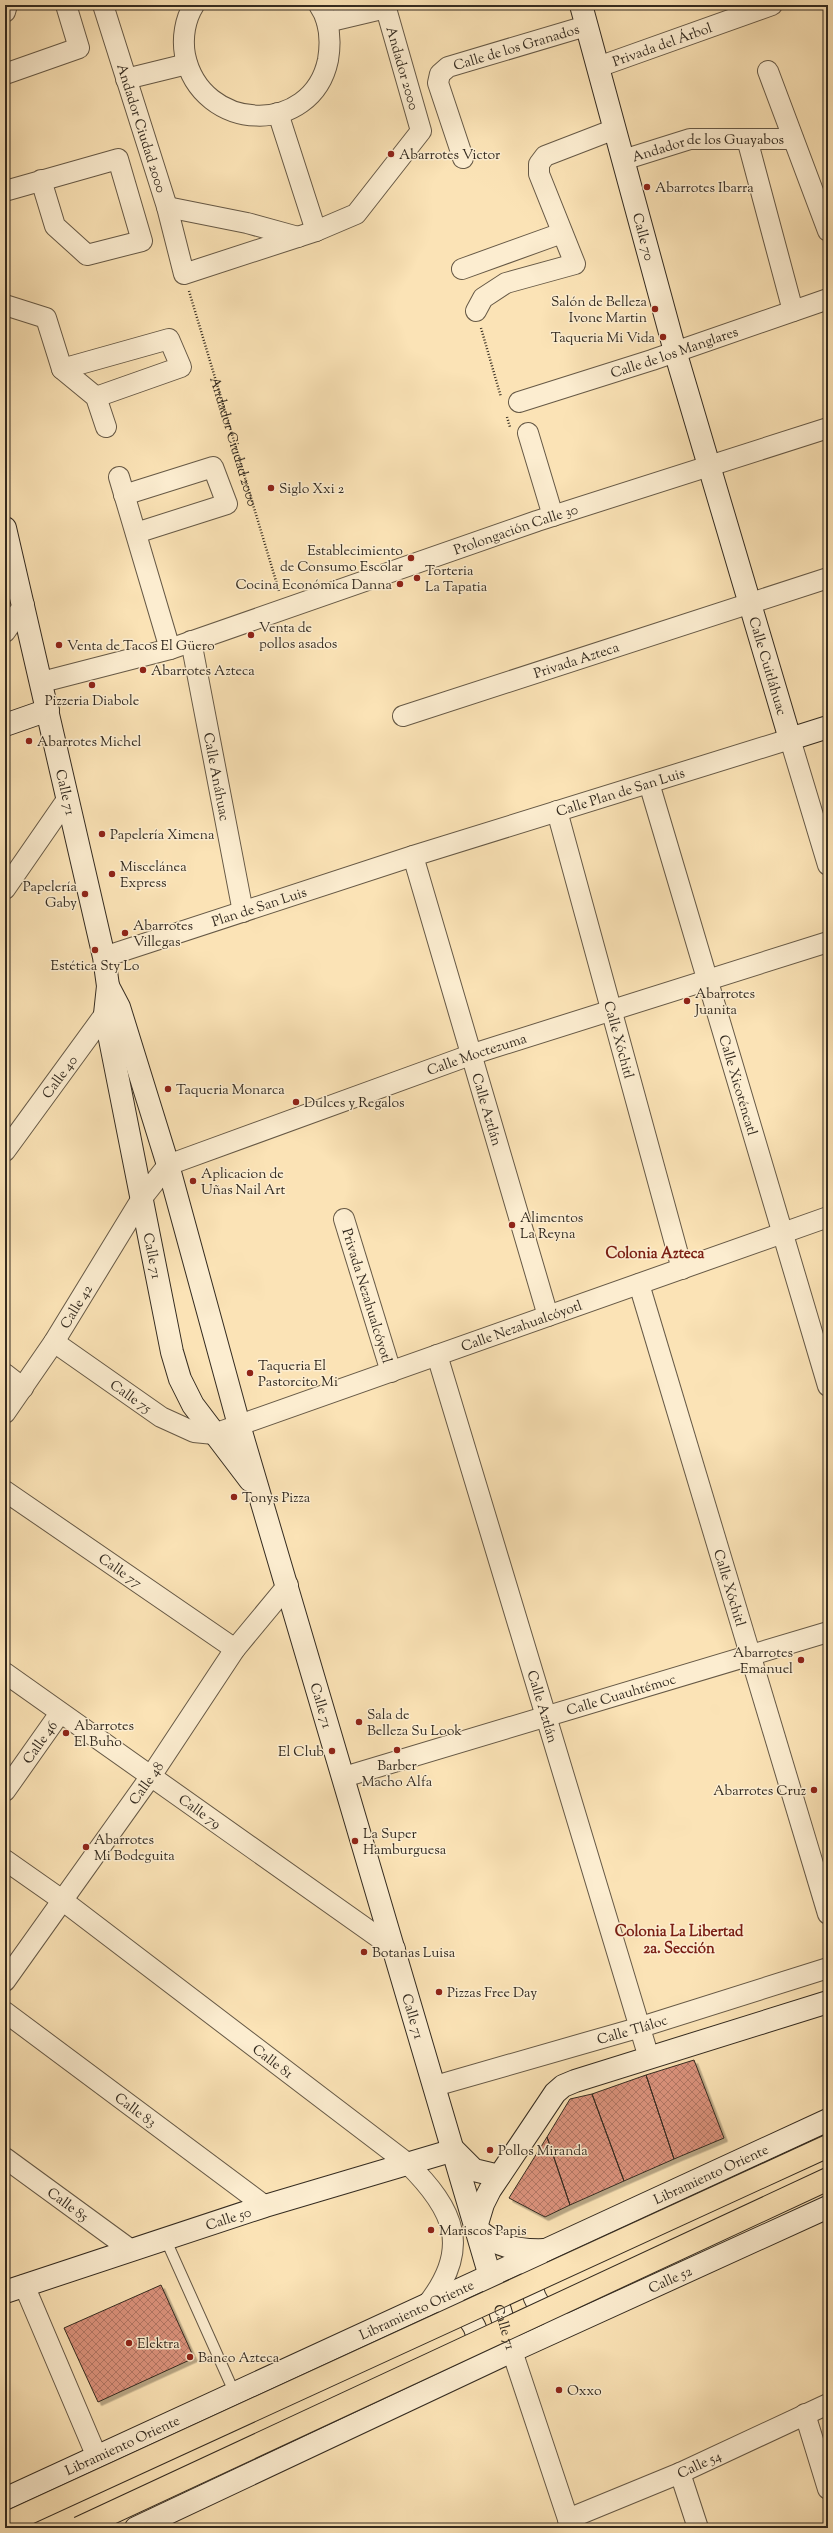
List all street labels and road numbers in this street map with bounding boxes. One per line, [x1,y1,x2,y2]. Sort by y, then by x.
street label: Privada del Árbol [610,19,715,73]
street label: Calle de los Granados [451,20,582,77]
street label: Andador 2000 [380,24,423,113]
street label: Andador Ciudad 2000 [110,62,170,196]
street label: Andador de los Guayabos [630,131,784,169]
street label: Calle 70 [626,211,658,263]
street label: Calle de los Manglares [608,323,741,385]
street label: Andador Ciudad 2000 [203,375,261,509]
street label: Prolongación Calle 30 [451,501,581,561]
street label: Calle Cuitláhuac [742,615,790,718]
street label: Privada Azteca [531,638,622,685]
street label: Calle Anáhuac [197,731,233,823]
street label: Calle Plan de San Luis [554,764,688,823]
street label: Calle 71 [49,768,79,818]
street label: Plan de San Luis [209,883,310,933]
street label: Calle Xóchitl [597,999,638,1081]
street label: Calle Moctezuma [425,1030,530,1082]
street label: Calle Xicoténcatl [712,1033,761,1138]
street label: Calle 40 [38,1052,83,1104]
street label: Calle Aztlán [465,1071,506,1149]
street label: Privada Nezahualcóyotl [335,1226,396,1366]
street label: Calle 71 [137,1231,165,1281]
street label: Calle 42 [56,1281,99,1333]
street label: Calle Nezahualcóyotl [459,1297,585,1358]
street label: Calle 75 [105,1376,155,1419]
street label: Calle Xóchitl [707,1547,749,1629]
street label: Calle 77 [93,1550,145,1594]
street label: Calle Aztlán [521,1668,561,1746]
street label: Calle Cuauhtémoc [564,1670,678,1722]
street label: Calle 71 [304,1681,336,1731]
street label: Calle 46 [19,1717,63,1769]
street label: Calle 48 [125,1758,170,1810]
street label: Calle 79 [173,1791,225,1835]
street label: Calle 71 [395,1992,428,2042]
street label: Calle Tláloc [595,2011,670,2051]
street label: Calle 81 [247,2040,297,2085]
street label: Calle 83 [109,2089,160,2133]
street label: Libramiento Oriente [651,2141,772,2211]
street label: Calle 85 [42,2184,92,2228]
street label: Calle 50 [203,2203,254,2237]
street label: Calle 52 [646,2262,696,2300]
street label: Libramiento Oriente [357,2276,478,2346]
street label: Calle 71 [487,2302,519,2353]
street label: Libramiento Oriente [62,2412,184,2482]
street label: Calle 54 [674,2447,725,2485]

